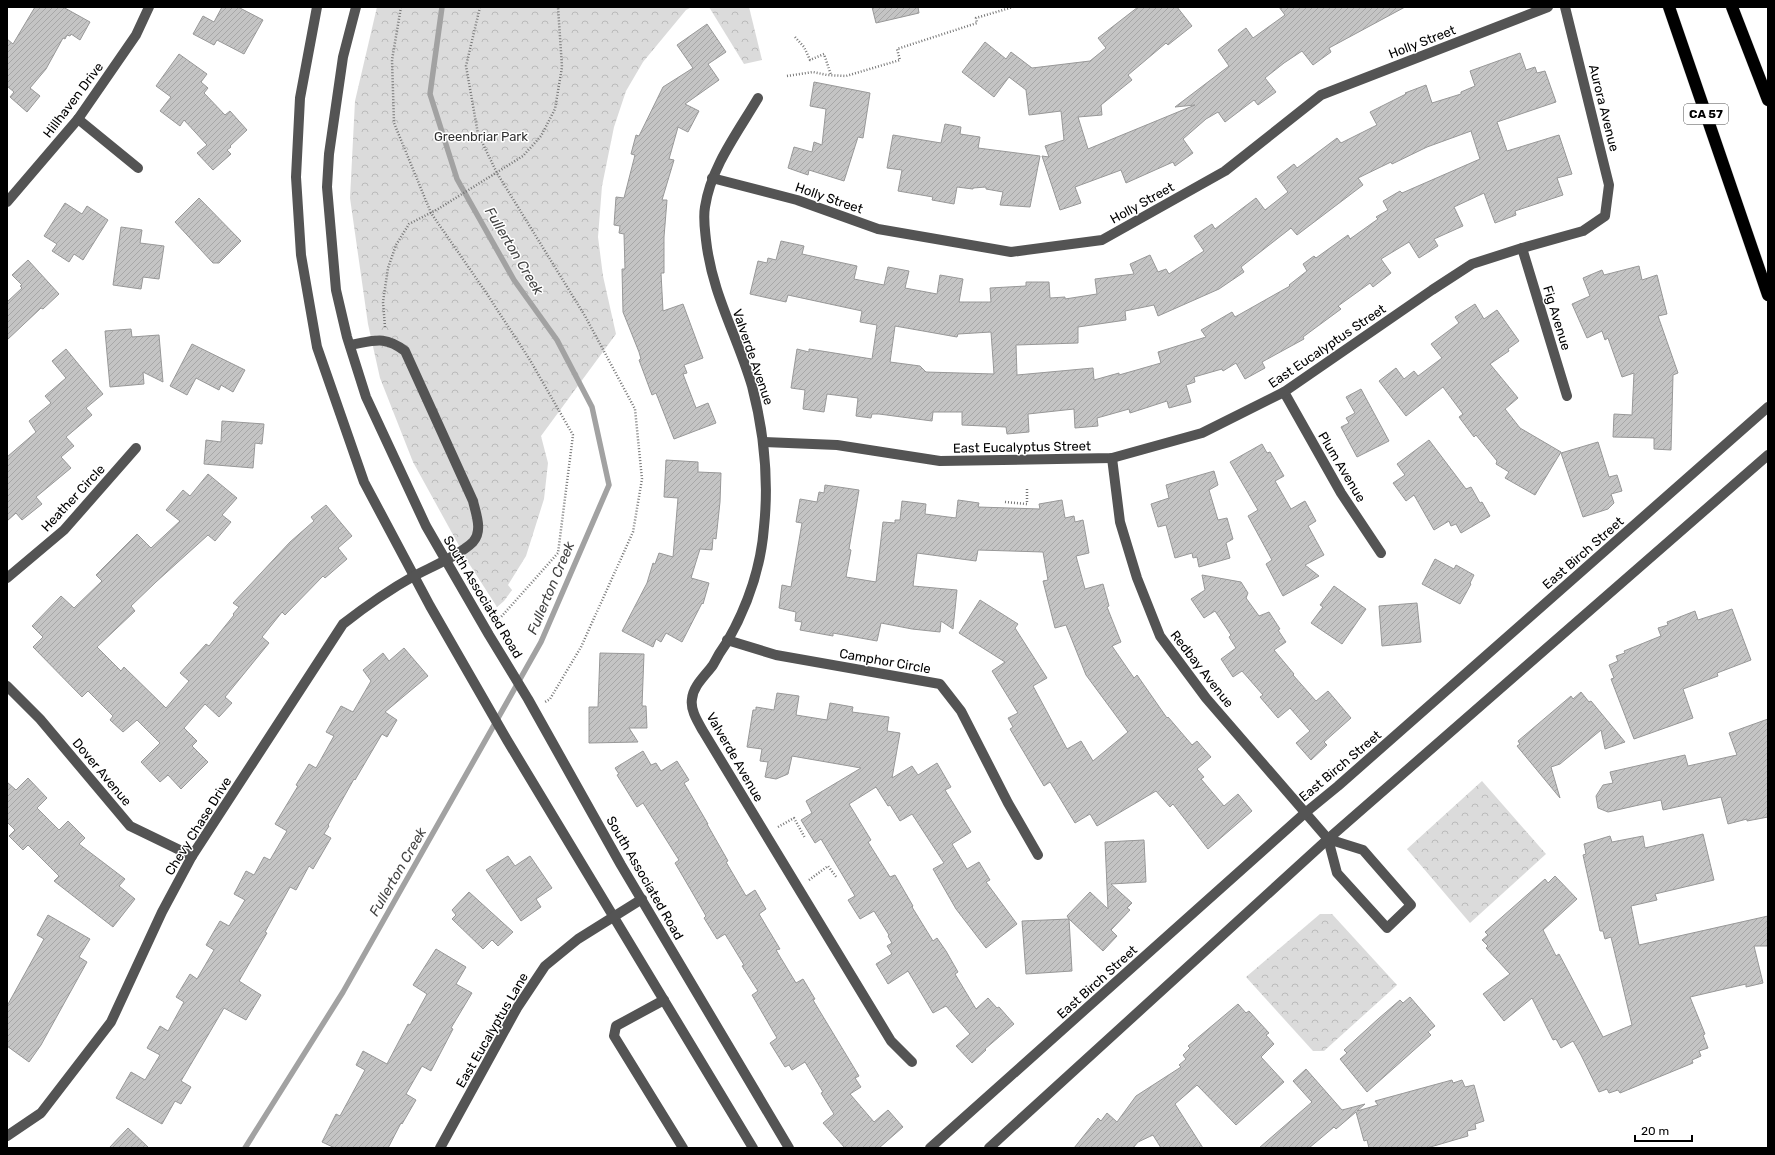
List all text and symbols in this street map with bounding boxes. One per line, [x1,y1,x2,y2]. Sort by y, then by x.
street label: Holly Street [1386,22,1458,62]
street label: Hillhaven Drive [40,59,106,141]
street label: Aurora Avenue [1586,63,1622,153]
road number: CA 57 [1684,104,1728,124]
park label: Greenbriar Park [434,129,528,144]
street label: Holly Street [793,179,865,217]
street label: Holly Street [1107,179,1177,227]
water label: Fullerton Creek [481,204,547,299]
street label: Fig Avenue [1539,284,1574,352]
street label: East Eucalyptus Street [1265,301,1389,391]
street label: Valverde Avenue [730,307,776,407]
street label: Plum Avenue [1315,429,1369,505]
street label: East Eucalyptus Street [953,438,1091,456]
street label: Heather Circle [38,461,108,535]
street label: East Birch Street [1539,514,1627,592]
street label: South Associated Road [440,533,526,661]
water label: Fullerton Creek [524,538,579,637]
street label: Redbay Avenue [1167,628,1237,710]
street label: Camphor Circle [838,646,932,676]
street label: Valverde Avenue [703,710,767,804]
street label: East Birch Street [1296,727,1384,805]
street label: Dover Avenue [69,735,135,809]
street label: Chevy Chase Drive [162,774,234,878]
street label: South Associated Road [603,814,687,942]
water label: Fullerton Creek [366,824,431,919]
street label: East Birch Street [1054,942,1140,1022]
street label: East Eucalyptus Lane [453,970,531,1090]
scale bar [1635,1117,1692,1143]
text: 20 m [1641,1124,1669,1138]

